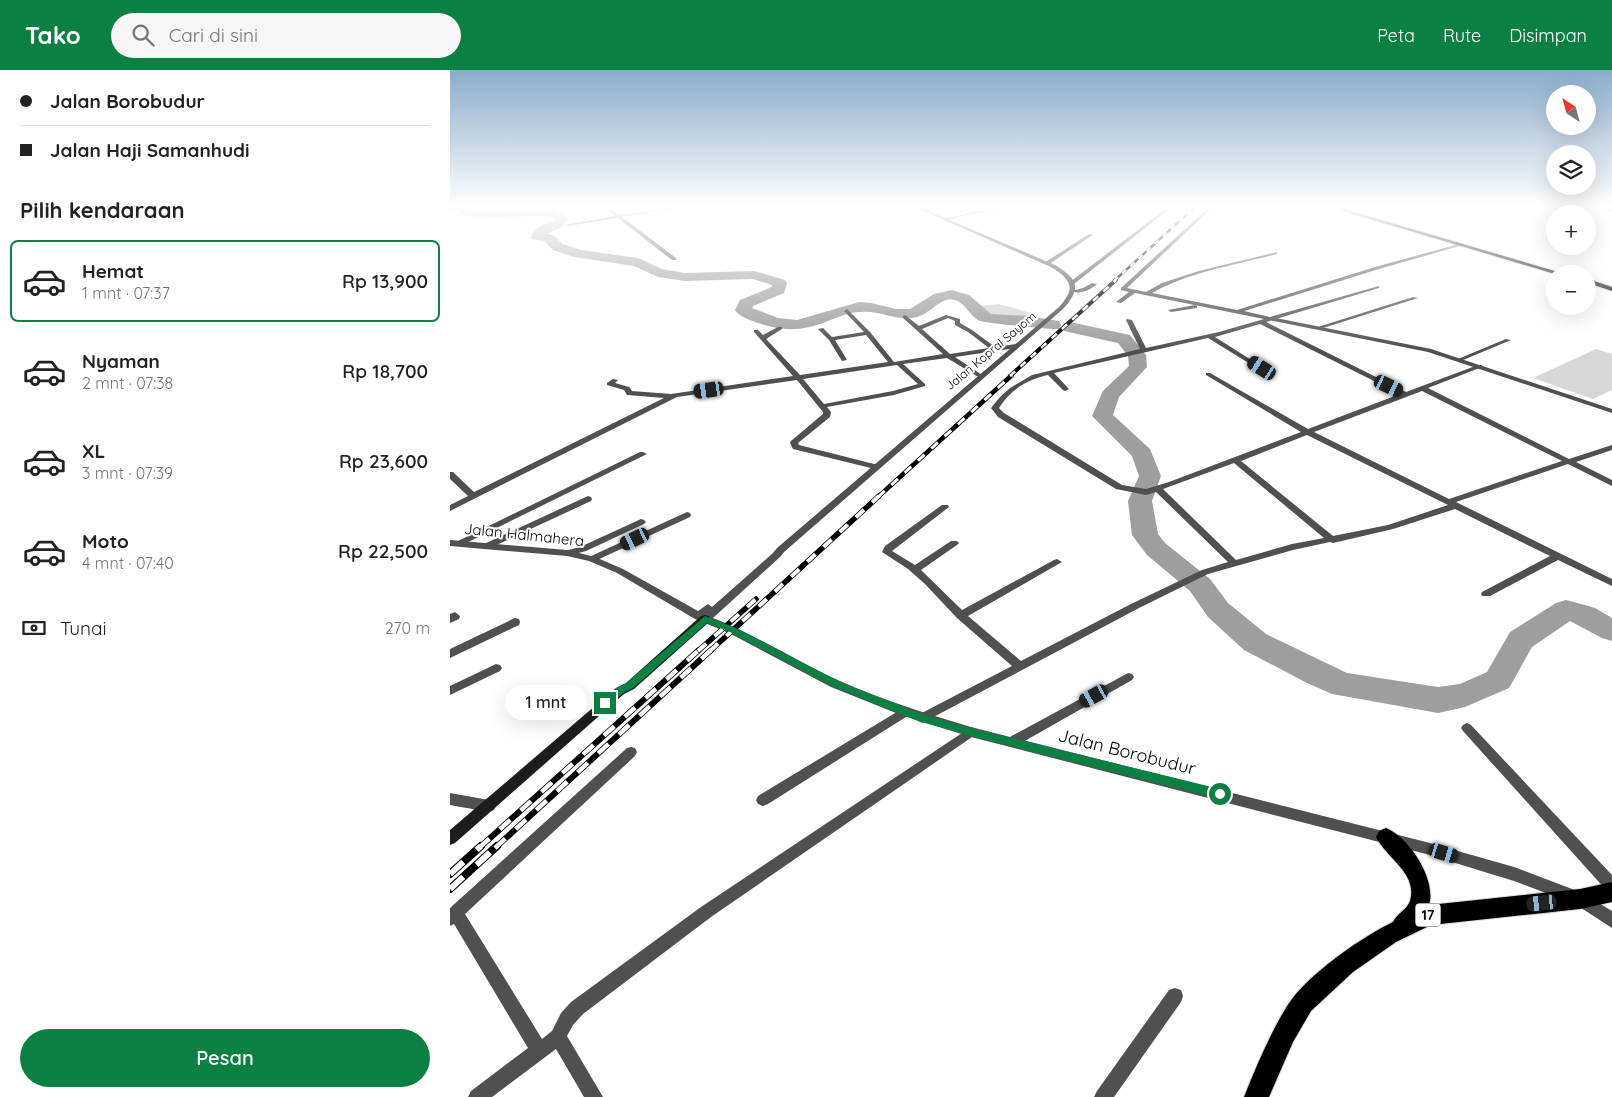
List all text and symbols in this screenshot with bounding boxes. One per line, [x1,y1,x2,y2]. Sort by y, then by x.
search box [111,13,461,58]
text: Tako [25,20,81,50]
icon: search [129,21,157,49]
text: Cari di sini [169,23,258,47]
text: Peta [1377,24,1415,47]
text: Rute [1443,24,1481,47]
text: Disimpan [1509,24,1587,47]
north arrow [1546,85,1596,135]
map controls [1546,85,1596,315]
text: Jalan Borobudur [50,89,205,113]
text: Jalan Haji Samanhudi [50,138,250,162]
button: layers [1546,145,1596,195]
text: Pilih kendaraan [20,196,185,224]
button: + [1546,205,1596,255]
icon: car [22,259,67,304]
text: Hemat [82,259,144,283]
button: − [1546,265,1596,315]
text: Rp 13,900 [342,269,428,293]
text: 1 mnt · 07:37 [82,283,170,303]
street label: Jalan Kopral Sayom [942,308,1039,393]
icon: car [22,349,67,394]
text: Nyaman [82,349,160,373]
car [1245,354,1278,382]
text: Rp 18,700 [342,359,428,383]
text: 2 mnt · 07:38 [82,373,173,393]
car [1372,373,1405,399]
car [693,380,724,400]
icon: car [22,439,67,484]
text: XL [82,439,105,463]
text: Rp 23,600 [339,449,428,473]
text: 3 mnt · 07:39 [82,463,173,483]
street label: Jalan Halmahera [463,519,585,550]
car [618,526,651,552]
icon: car [22,529,67,574]
text: Moto [82,529,129,553]
text: Rp 22,500 [338,539,428,563]
text: 4 mnt · 07:40 [82,553,174,573]
icon: cash [20,614,48,642]
text: Tunai [60,616,107,640]
text: 270 m [385,618,430,638]
car [1077,682,1110,710]
callout: 1 mnt [505,686,588,720]
text: 1 mnt [526,692,566,712]
route end [594,692,616,714]
street label: Jalan Borobudur [1056,723,1198,780]
route start [1209,783,1231,805]
car [1427,841,1460,865]
car [1526,894,1557,912]
road number: 17 [1416,904,1440,926]
button: Pesan [20,1029,430,1087]

